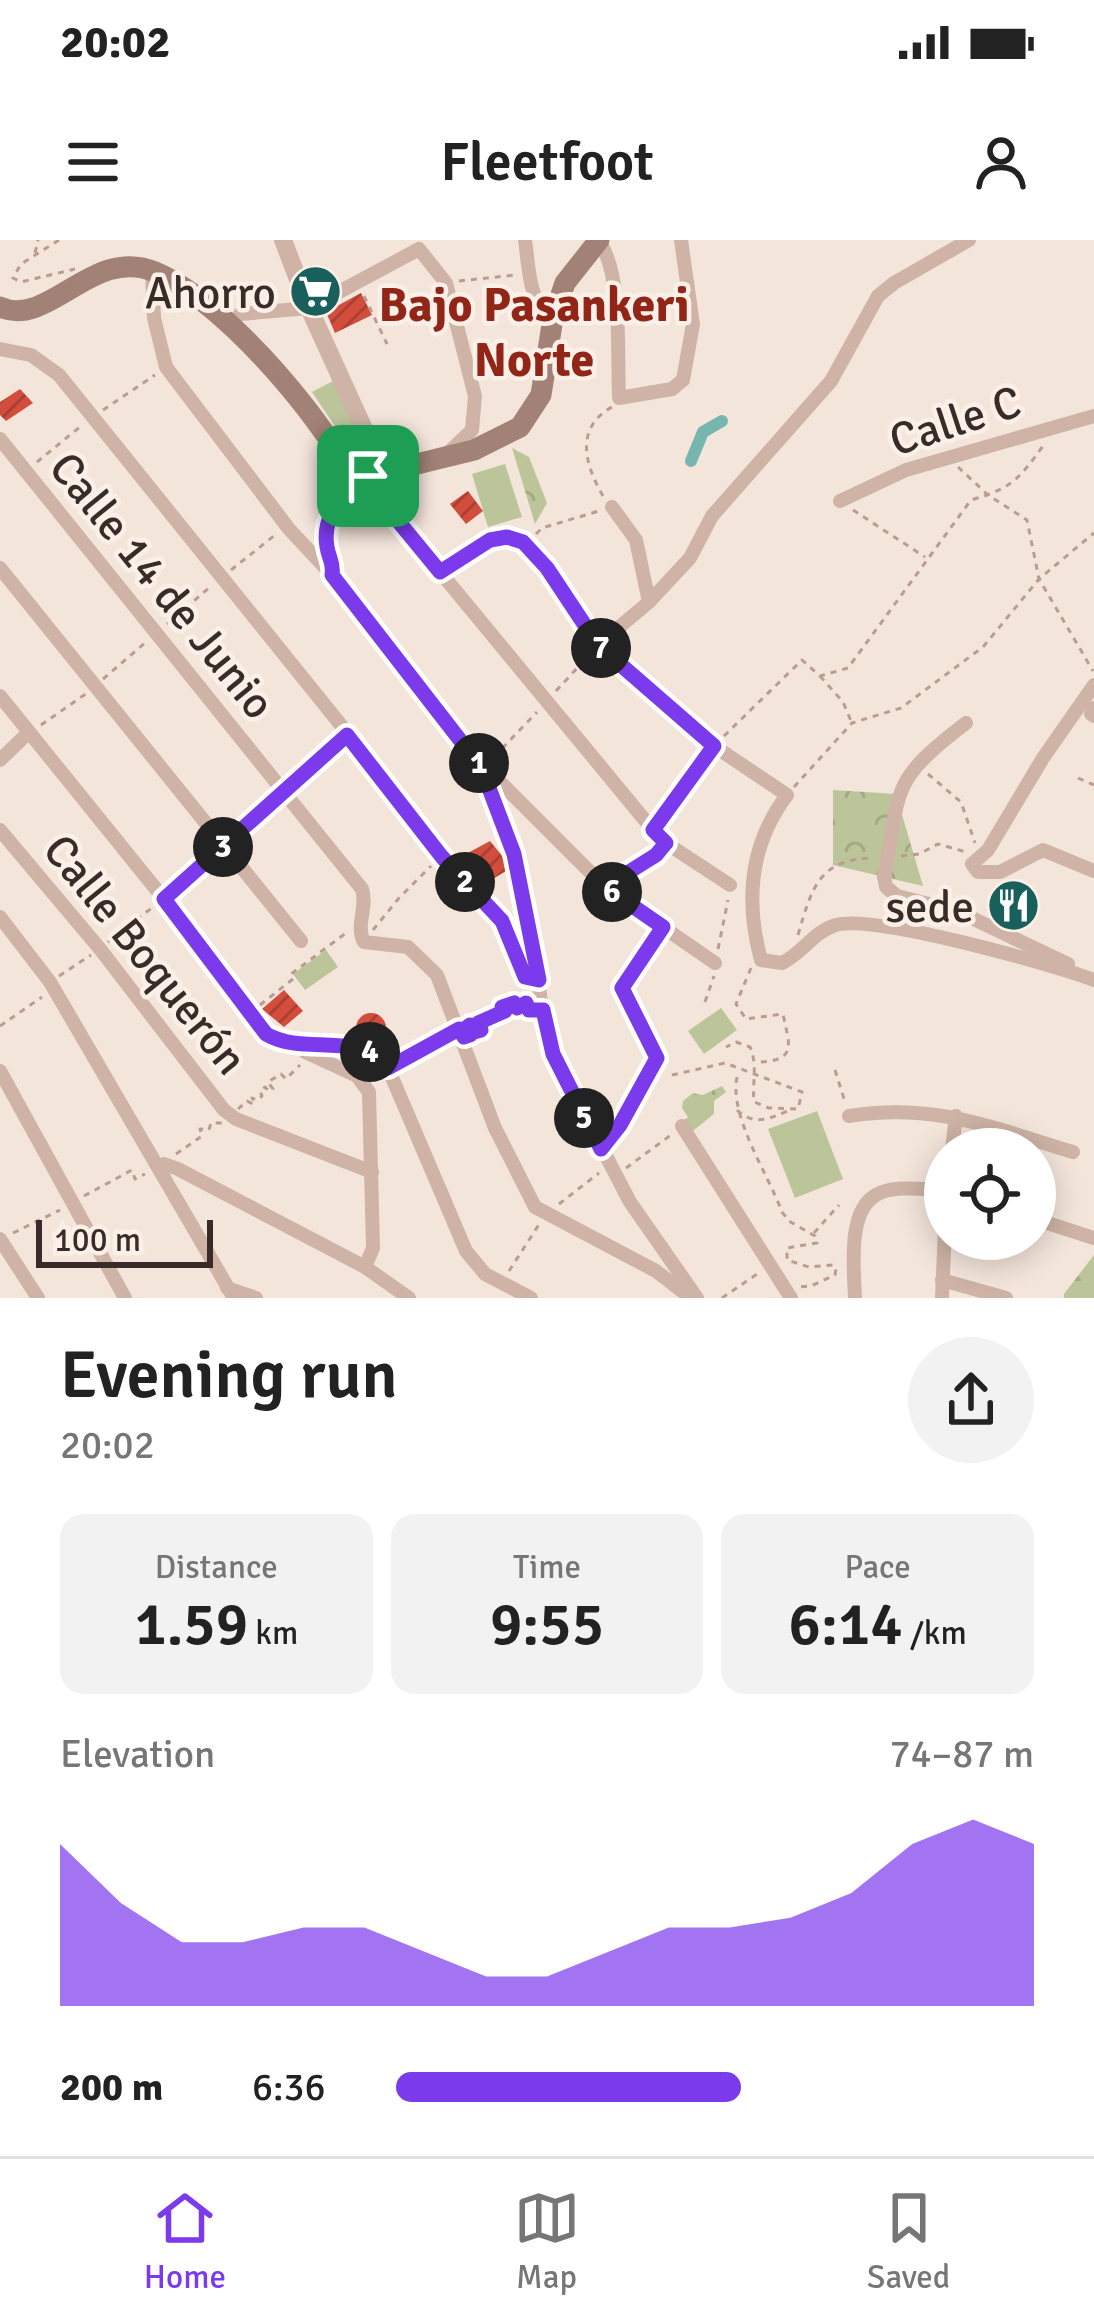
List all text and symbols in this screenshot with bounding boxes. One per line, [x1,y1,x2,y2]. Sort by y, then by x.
text: 20:02 [60,15,170,70]
icon: menu [60,129,126,195]
text: Fleetfoot [440,129,654,196]
icon: person [968,129,1034,195]
supermarket icon: Ahorro [287,264,343,320]
place label: Ahorro [145,266,276,321]
district label: Bajo Pasankeri Norte [378,276,690,390]
street label: Calle C [883,374,1028,468]
pin [317,425,419,527]
street label: Calle 14 de Junio [37,441,286,730]
icon: arrive [335,443,401,509]
pin: 7 [571,618,631,678]
text: 7 [592,627,610,668]
pin: 1 [449,733,509,793]
text: 1 [470,742,488,783]
pin: 3 [193,817,253,877]
street label: Calle Boquerón [31,824,258,1086]
text: 3 [214,826,232,867]
pin: 2 [435,852,495,912]
text: 2 [456,861,474,902]
pin: 6 [582,862,642,922]
text: 6 [603,871,621,912]
restaurant icon: sede [985,878,1041,934]
place label: sede [885,880,974,935]
pin: 4 [340,1022,400,1082]
text: 4 [361,1031,379,1072]
pin: 5 [554,1088,614,1148]
text: 5 [575,1097,593,1138]
map controls [924,1128,1056,1260]
button: locate [924,1128,1056,1260]
scale bar [36,1214,213,1267]
text: 100 m [54,1220,141,1261]
text: Evening run [60,1335,398,1416]
button: share [908,1337,1034,1463]
text: 20:02 [60,1421,155,1469]
text: Distance [155,1547,278,1588]
text: Time [513,1547,581,1588]
text: Pace [844,1547,911,1588]
text: 1.59 [134,1588,248,1662]
text: 9:55 [490,1588,604,1662]
text: 6:14 [789,1588,903,1662]
text: km [248,1613,298,1654]
text: /km [903,1613,967,1654]
text: Elevation [60,1730,215,1778]
text: 74–87 m [889,1730,1034,1778]
text: 200 m [60,2063,163,2111]
text: 6:36 [252,2063,326,2111]
tab: Home [144,2185,226,2298]
tab: Map [514,2185,580,2298]
tab: Saved [867,2185,950,2298]

